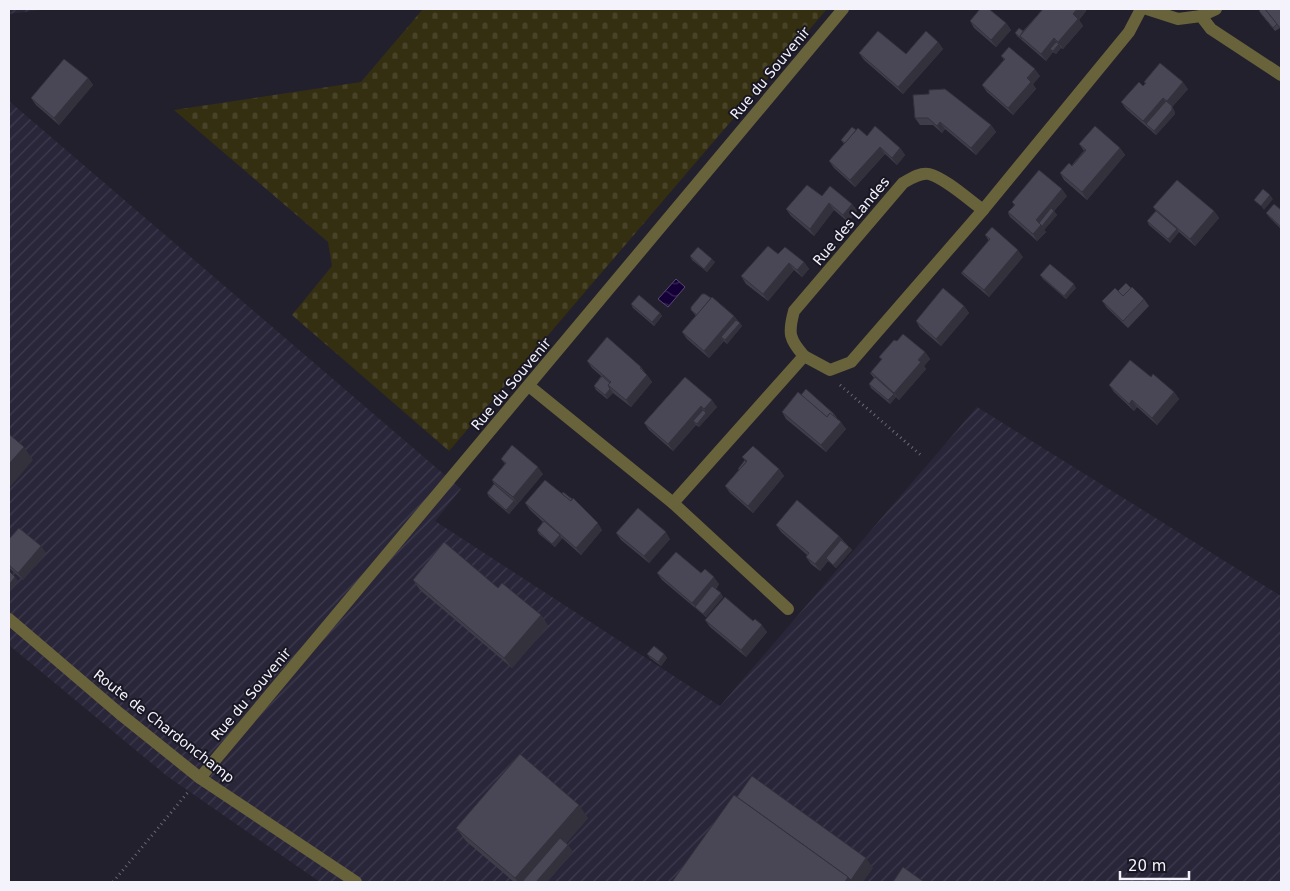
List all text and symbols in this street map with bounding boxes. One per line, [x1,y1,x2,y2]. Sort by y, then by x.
street label: Rue du Souvenir [727,24,813,122]
street label: Rue des Landes [809,174,893,268]
street label: Rue du Souvenir [468,335,554,433]
street label: Rue du Souvenir [208,645,294,743]
street label: Route de Chardonchamp [91,666,237,786]
scale bar [1120,848,1189,880]
text: 20 m [1128,857,1166,875]

